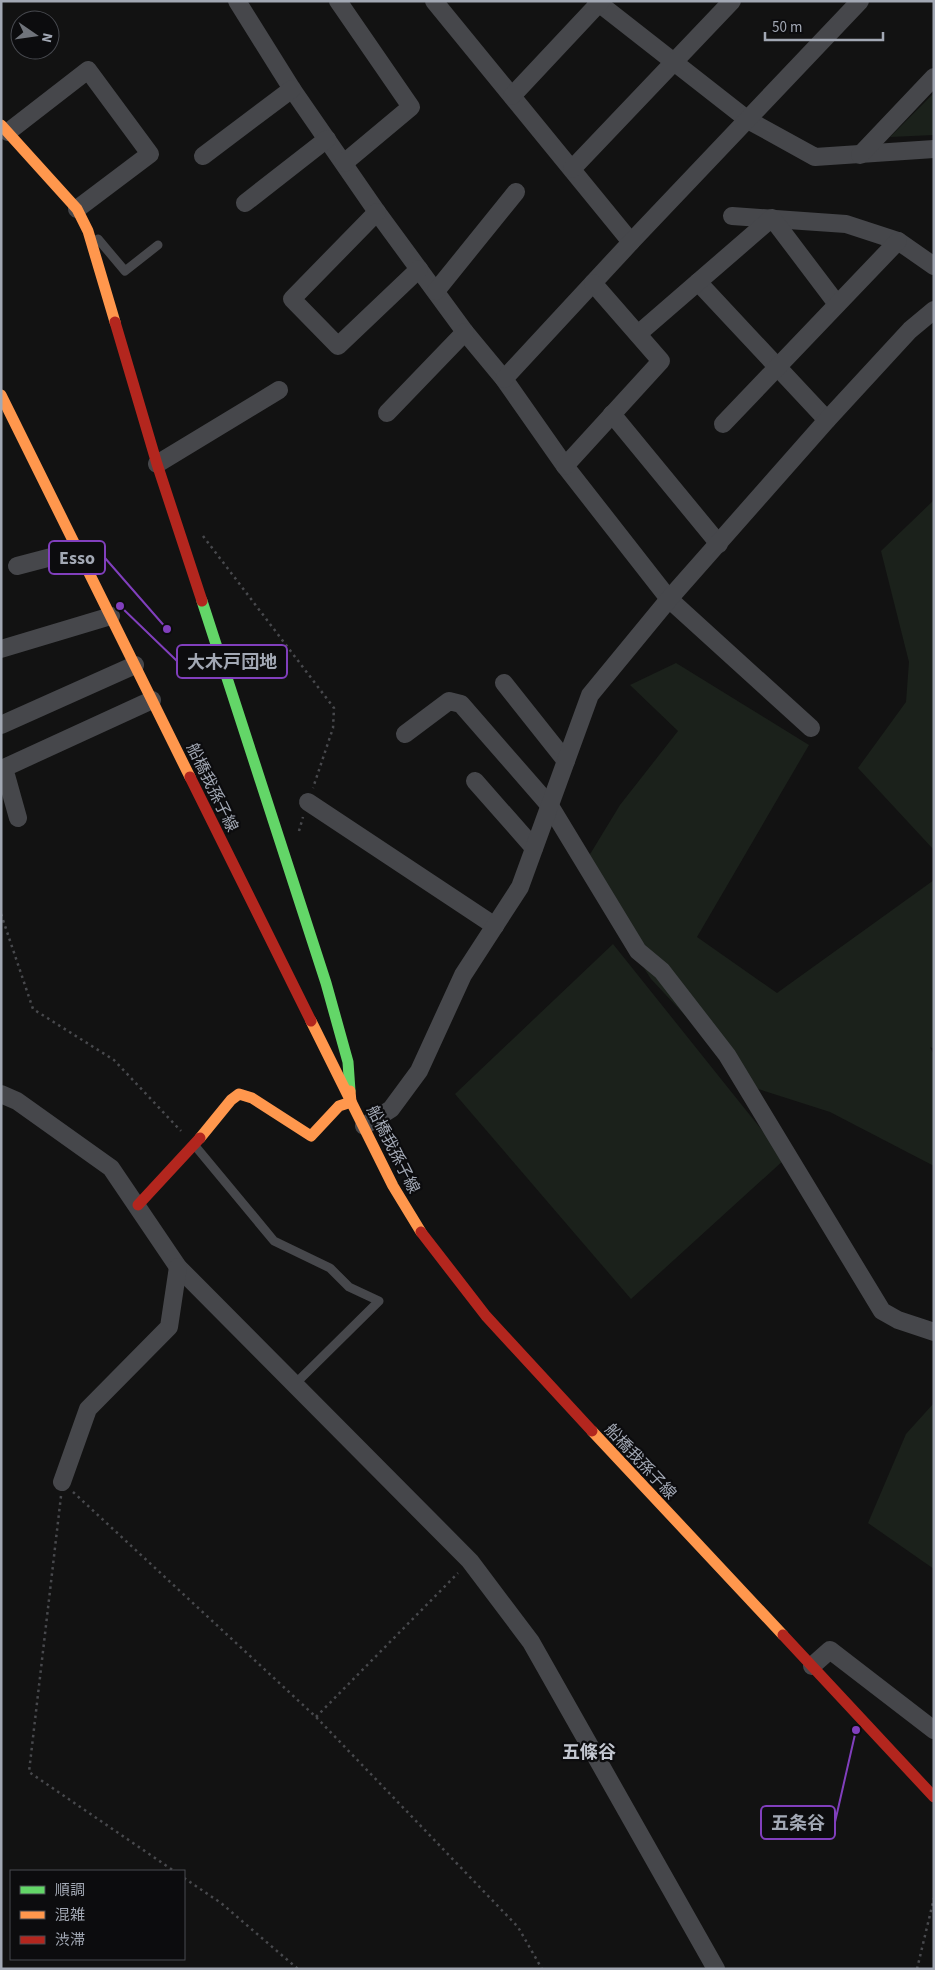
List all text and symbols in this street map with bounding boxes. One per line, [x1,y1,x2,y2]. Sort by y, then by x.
north arrow [10,10,60,60]
scale bar [765,10,882,42]
text: 50 m [772,17,802,38]
text: N [36,31,57,44]
callout: Esso [49,541,105,574]
text: Esso [59,546,95,571]
callout: 大木戸団地 [177,645,287,678]
text: 大木戸団地 [187,650,277,675]
street label: 船橋我孫子線 [181,739,243,835]
street label: 船橋我孫子線 [362,1102,425,1197]
street label: 船橋我孫子線 [599,1419,681,1504]
district label: 五條谷 [562,1740,616,1765]
callout: 五条谷 [761,1806,835,1839]
text: 五条谷 [771,1811,825,1836]
legend [10,1870,185,1960]
text: 順調 [55,1880,85,1901]
text: 混雑 [55,1905,85,1926]
text: 渋滞 [55,1930,85,1951]

